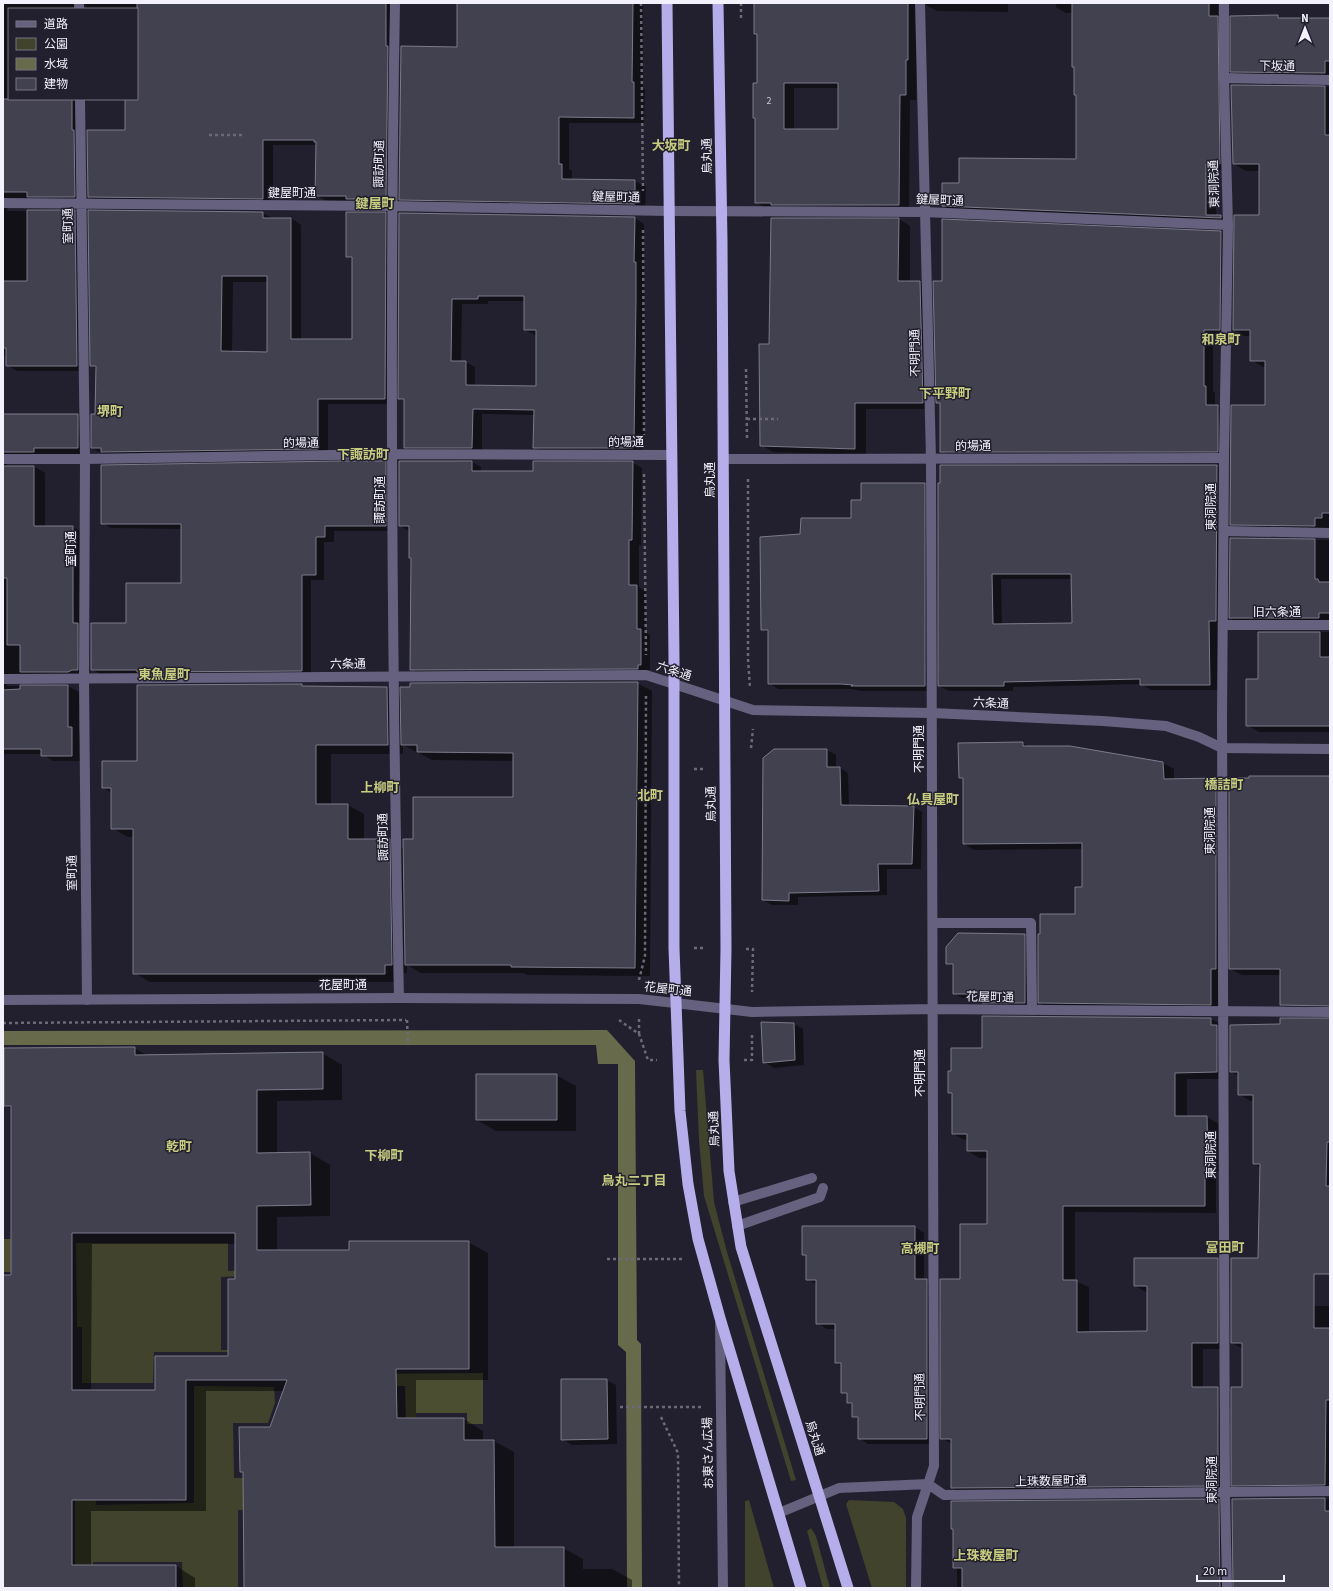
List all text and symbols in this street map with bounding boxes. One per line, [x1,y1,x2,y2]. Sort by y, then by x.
legend [8,8,138,100]
north arrow [1285,8,1325,48]
text: N [1301,11,1309,26]
text: 道路 [44,16,68,33]
text: 公園 [44,36,68,53]
text: 水域 [44,56,68,73]
street label: 下坂通 [1259,58,1295,75]
text: 建物 [44,76,68,93]
house number: 2 [767,94,772,108]
district label: 大坂町 [651,137,691,155]
street label: 烏丸通 [699,138,716,174]
street label: 諏訪町通 [371,140,388,188]
street label: 東洞院通 [1205,160,1224,208]
street label: 鍵屋町通 [268,185,316,202]
street label: 鍵屋町通 [592,189,640,206]
street label: 鍵屋町通 [916,191,964,210]
district label: 鍵屋町 [355,195,395,213]
street label: 室町通 [60,208,77,244]
street label: 不明門通 [907,329,924,377]
district label: 和泉町 [1201,331,1241,349]
district label: 下平野町 [919,385,971,403]
district label: 堺町 [97,403,123,421]
street label: 的場通 [608,434,644,451]
street label: 的場通 [283,435,319,452]
street label: 的場通 [955,438,991,455]
district label: 下諏訪町 [337,446,389,464]
street label: 烏丸通 [702,462,719,498]
street label: 諏訪町通 [372,476,389,524]
street label: 東洞院通 [1203,483,1220,531]
street label: 室町通 [63,531,80,567]
street label: 旧六条通 [1253,604,1301,621]
street label: 六条通 [330,656,366,673]
street label: 六条通 [654,658,694,685]
district label: 東魚屋町 [138,666,190,684]
street label: 六条通 [973,694,1009,713]
street label: 不明門通 [911,725,928,773]
district label: 橋詰町 [1204,776,1244,794]
district label: 上柳町 [360,779,400,797]
street label: 烏丸通 [703,786,720,822]
district label: 北町 [637,787,663,805]
district label: 仏具屋町 [907,791,959,809]
street label: 東洞院通 [1202,807,1219,855]
street label: 諏訪町通 [375,813,392,861]
street label: 室町通 [64,855,81,891]
street label: 花屋町通 [319,977,367,994]
street label: 花屋町通 [643,979,693,1000]
street label: 花屋町通 [966,989,1014,1006]
street label: 不明門通 [912,1049,929,1097]
street label: 烏丸通 [705,1111,724,1147]
street label: 東洞院通 [1203,1131,1220,1179]
district label: 乾町 [166,1138,192,1156]
district label: 下柳町 [364,1147,404,1165]
district label: 烏丸二丁目 [601,1172,667,1190]
district label: 富田町 [1205,1239,1245,1257]
district label: 高槻町 [900,1240,940,1258]
street label: 不明門通 [912,1373,929,1421]
street label: お東さん広場 [699,1417,718,1489]
street label: 烏丸通 [801,1418,828,1458]
street label: 東洞院通 [1204,1456,1221,1504]
street label: 上珠数屋町通 [1015,1472,1087,1491]
district label: 上珠数屋町 [953,1547,1019,1565]
scale bar [1197,1557,1284,1583]
text: 20 m [1203,1563,1227,1580]

